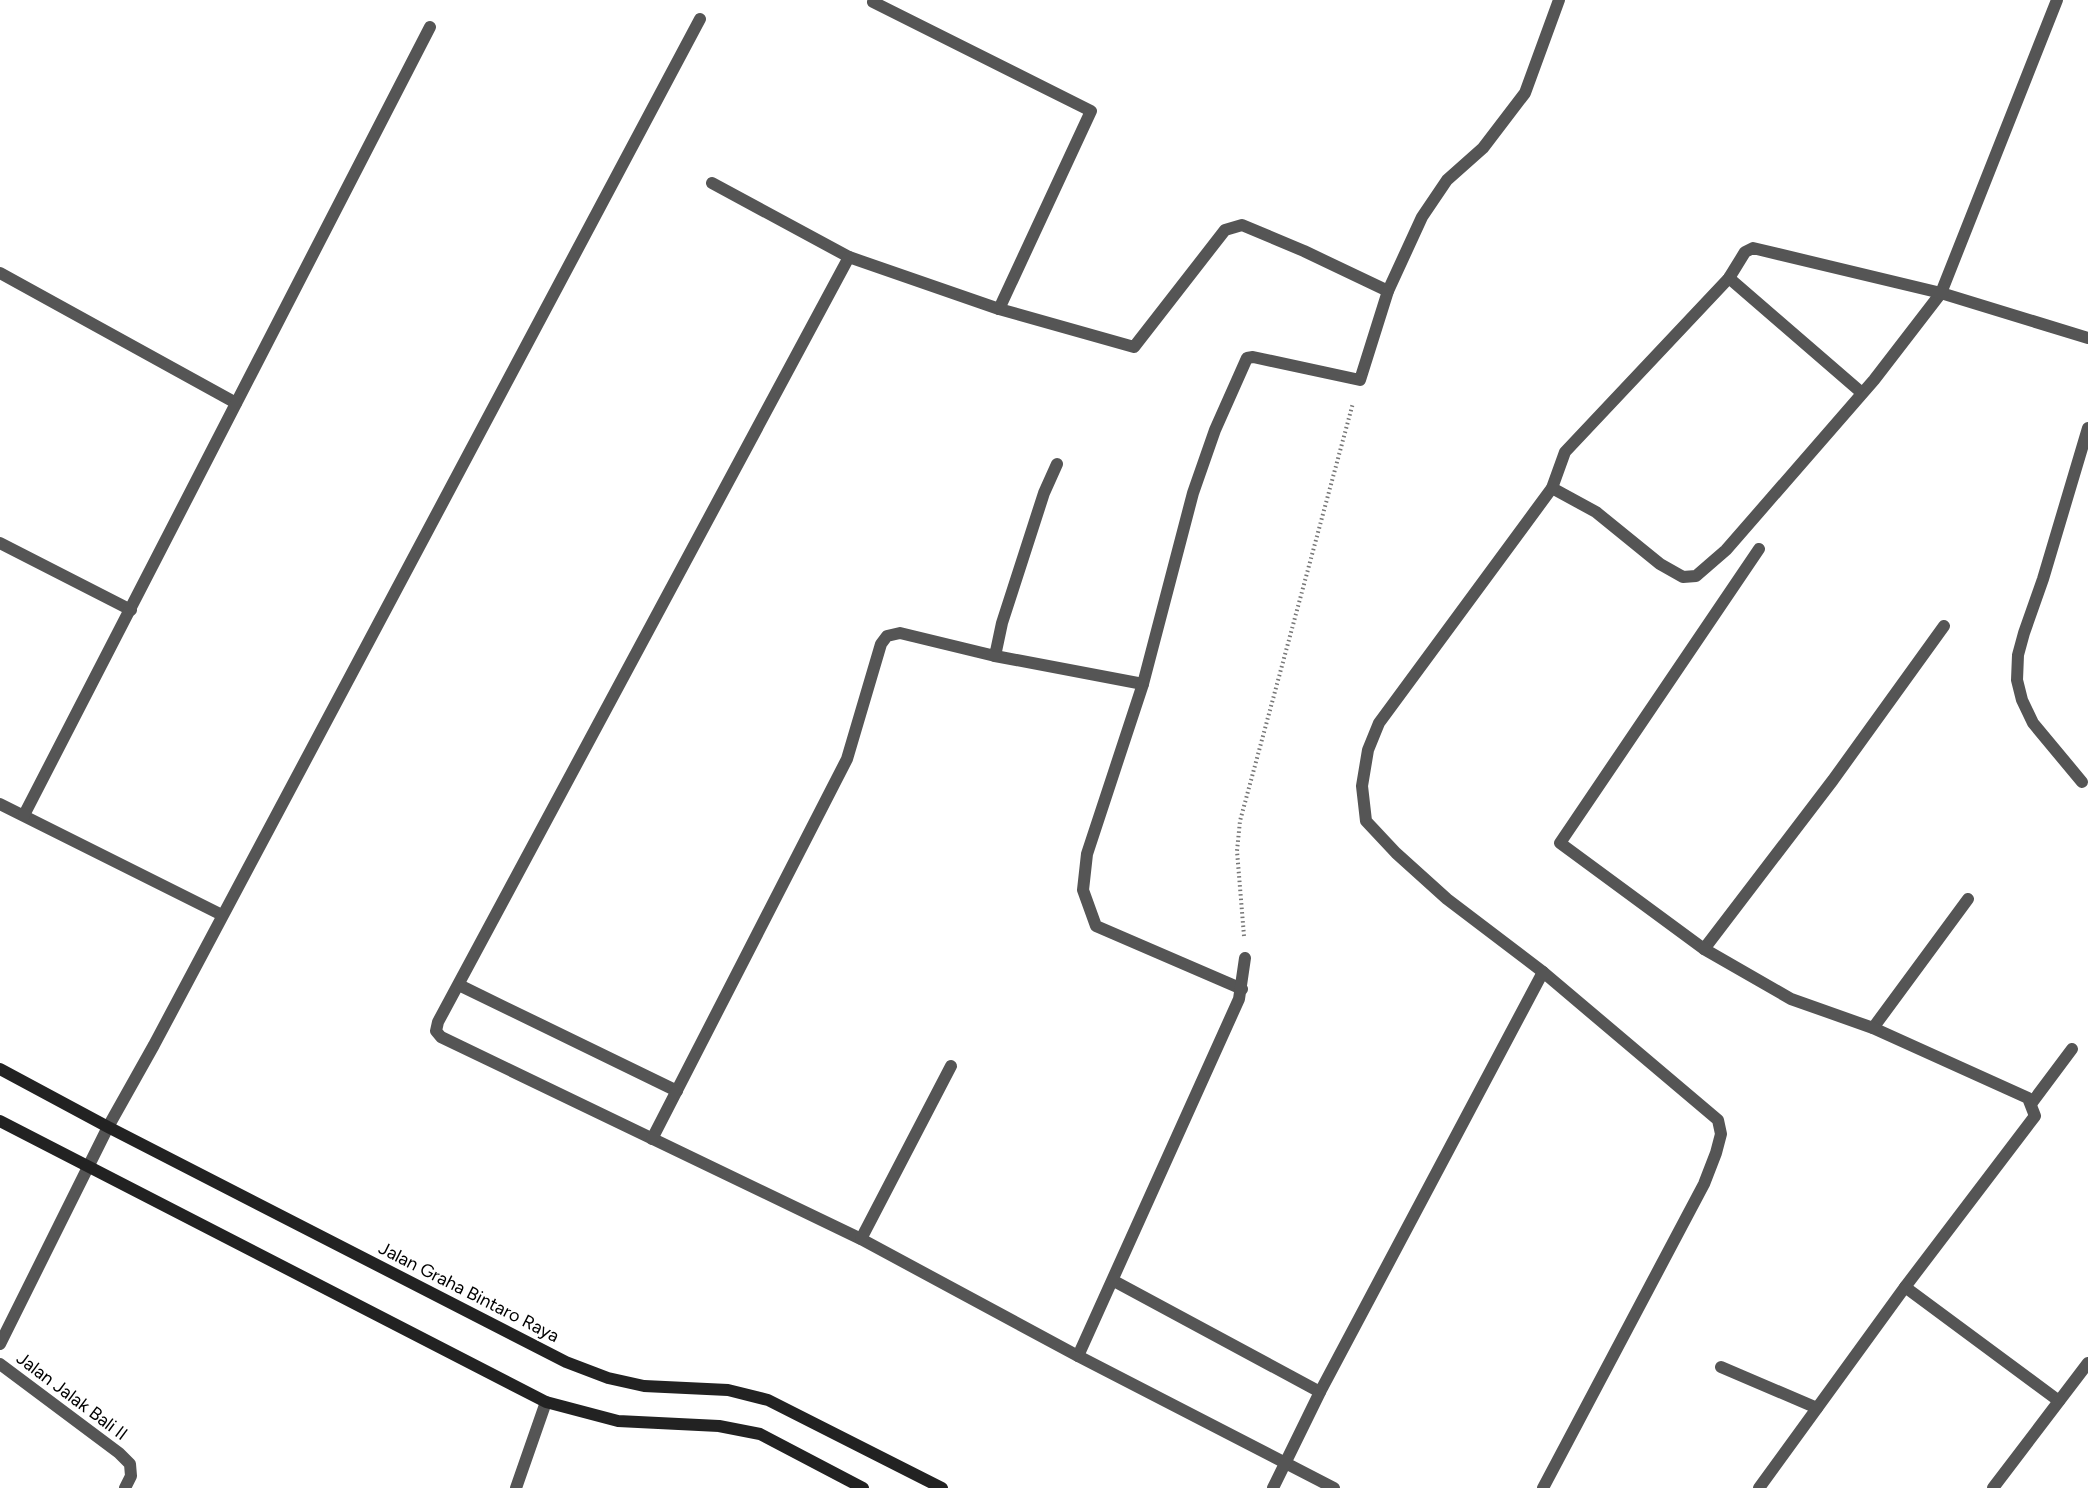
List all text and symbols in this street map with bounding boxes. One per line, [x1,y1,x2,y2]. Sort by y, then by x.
street label: Jalan Graha Bintaro Raya [375,1237,563,1347]
street label: Jalan Jalak Bali II [12,1347,132,1445]

